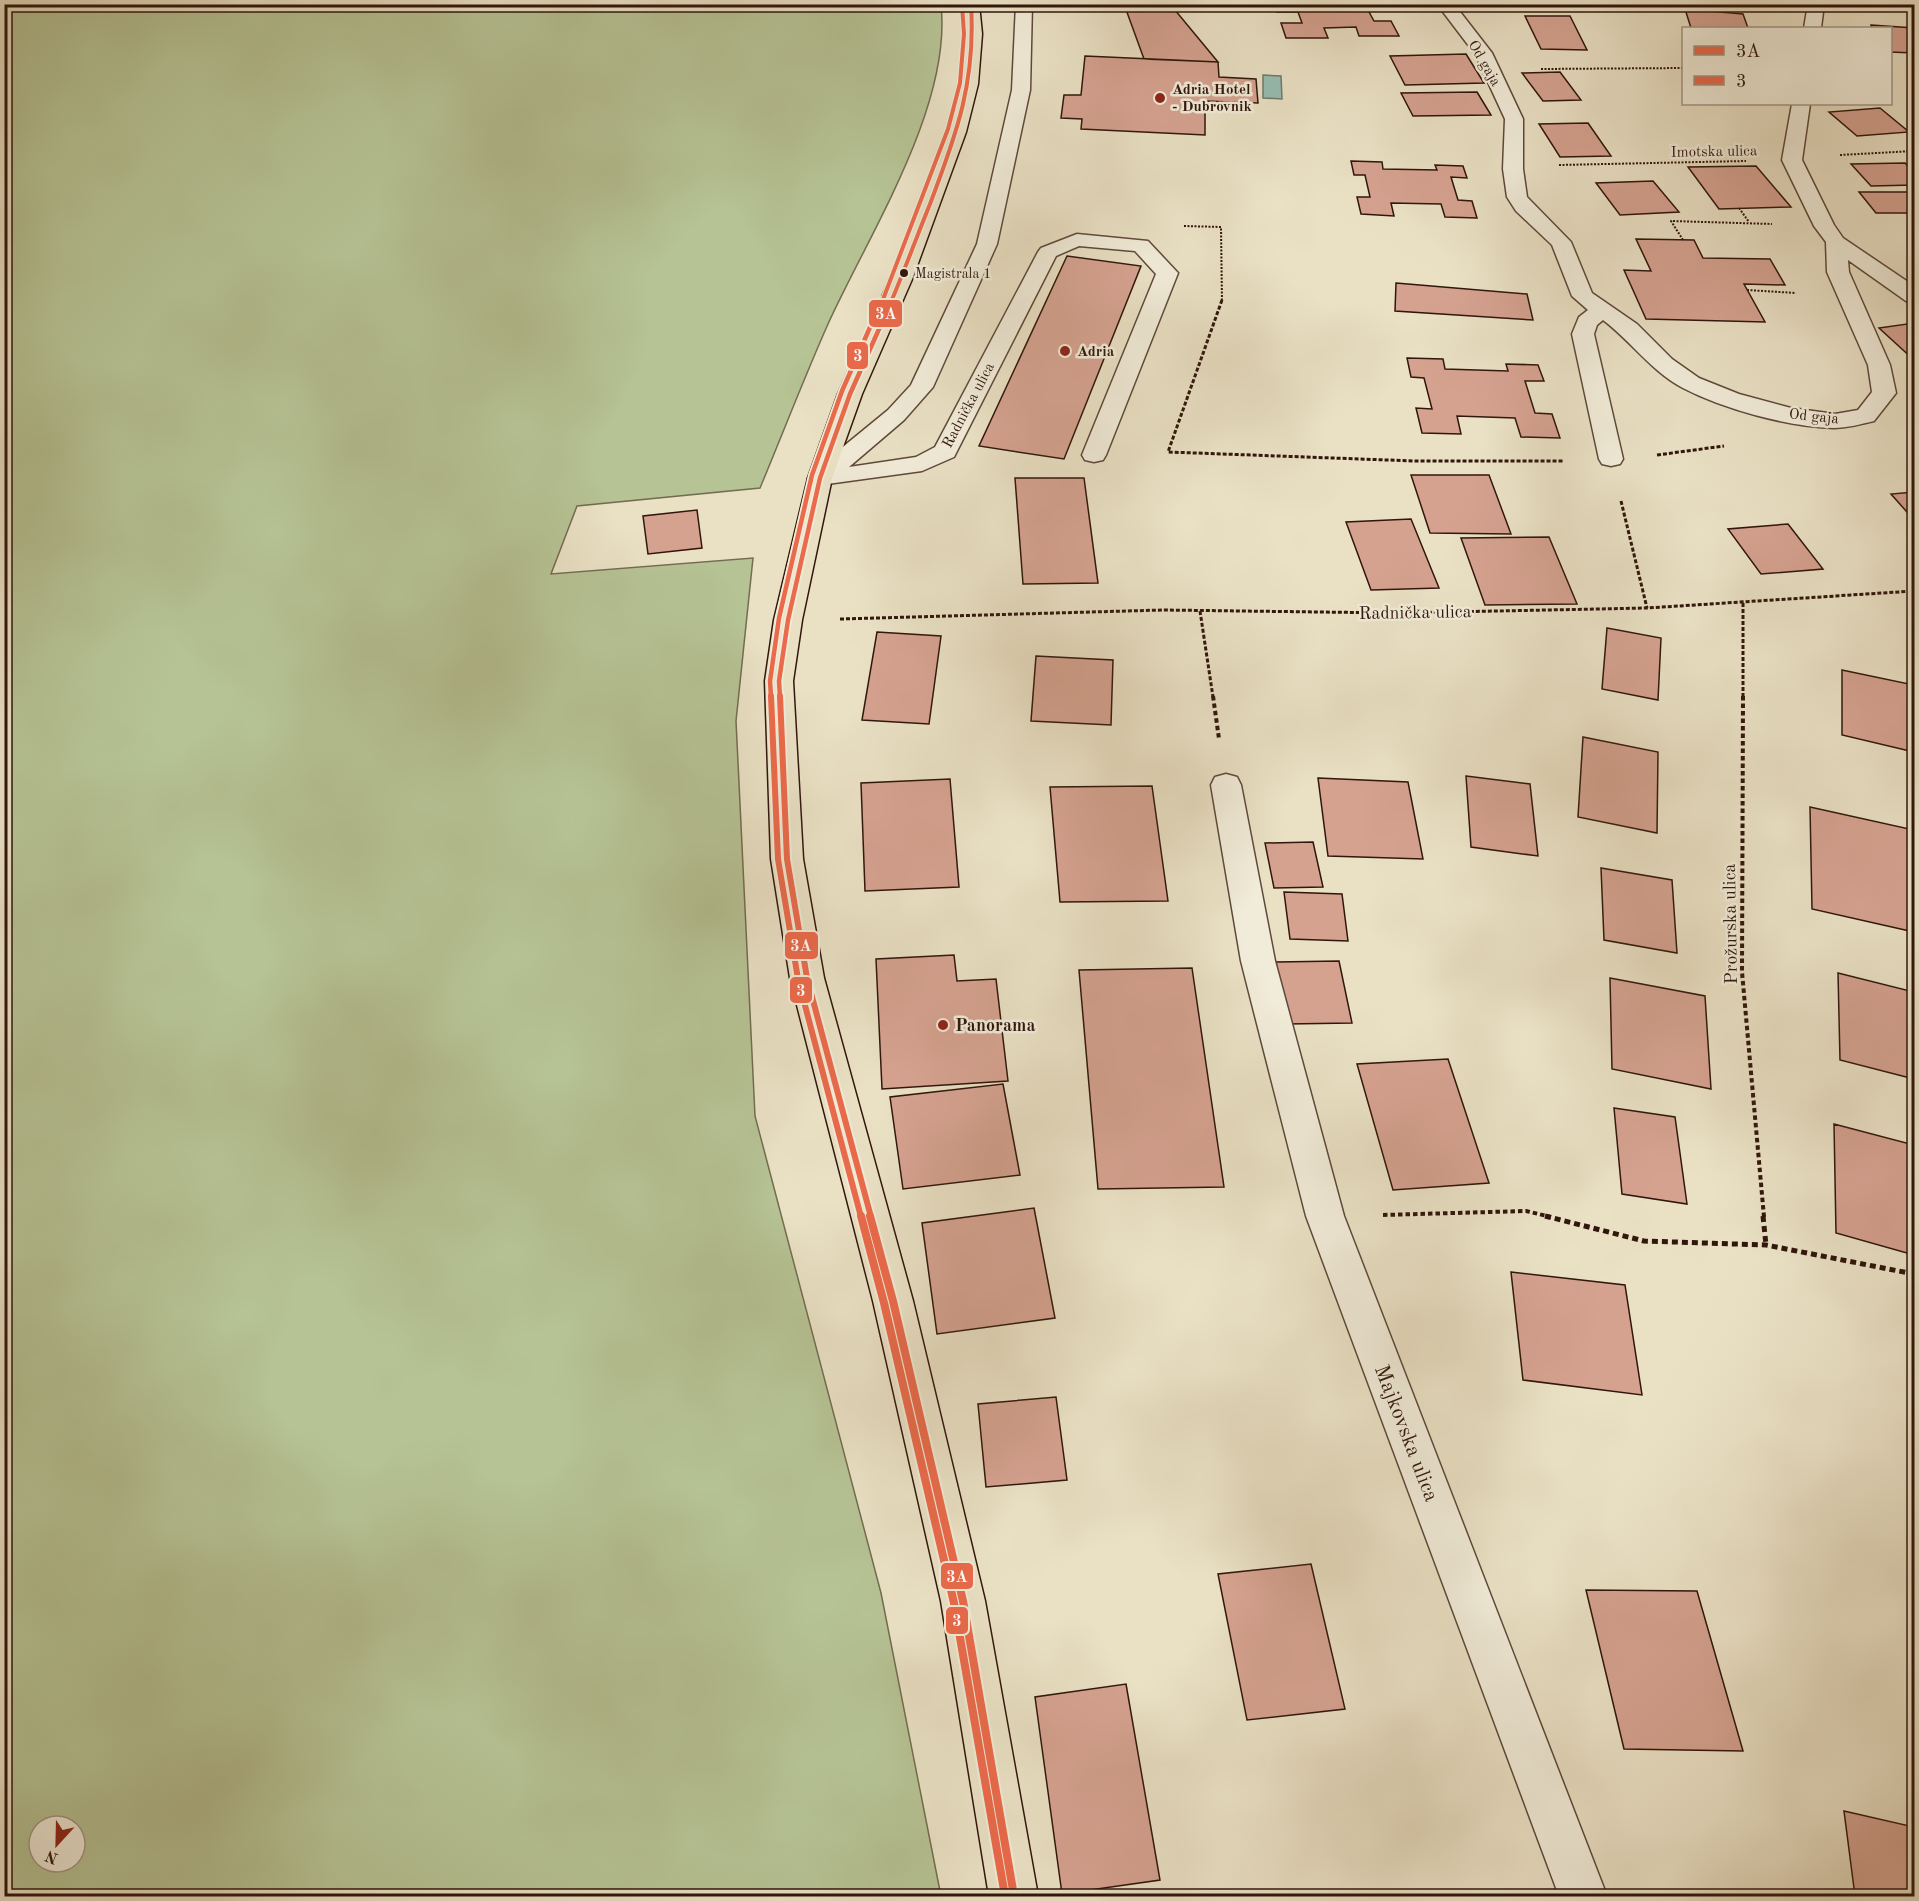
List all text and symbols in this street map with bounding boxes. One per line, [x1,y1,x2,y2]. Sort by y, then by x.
legend [1682,27,1892,105]
street label: Od gaja [1465,38,1503,90]
text: 3A [1736,43,1760,61]
text: 3 [1736,73,1746,91]
place label: Adria Hotel - Dubrovnik [1172,83,1253,115]
marker: Adria Hotel - Dubrovnik [1153,91,1167,105]
street label: Imotska ulica [1671,144,1758,161]
marker: Magistrala 1 [898,267,910,279]
place label: Magistrala 1 [915,267,991,281]
line badge: 3A [868,299,903,328]
text: 3A [875,307,897,323]
line badge: 3 [846,341,869,370]
marker: Adria [1058,344,1072,358]
place label: Adria [1077,345,1115,360]
text: 3 [853,349,863,365]
street label: Radnička ulica [941,360,998,451]
street label: Od gaja [1788,407,1840,428]
street label: Radnička ulica [1358,603,1472,623]
street label: Prožurska ulica [1721,863,1741,984]
line badge: 3A [784,931,819,960]
text: 3A [790,939,812,955]
line badge: 3 [789,976,813,1004]
text: 3 [796,984,806,1000]
place label: Panorama [955,1017,1036,1035]
marker: Panorama [936,1018,950,1032]
street label: Majkovska ulica [1370,1362,1441,1505]
line badge: 3A [940,1562,974,1590]
text: 3A [946,1570,968,1586]
line badge: 3 [945,1606,969,1635]
text: 3 [952,1614,962,1630]
north arrow [27,1814,87,1874]
text: N [43,1846,61,1866]

